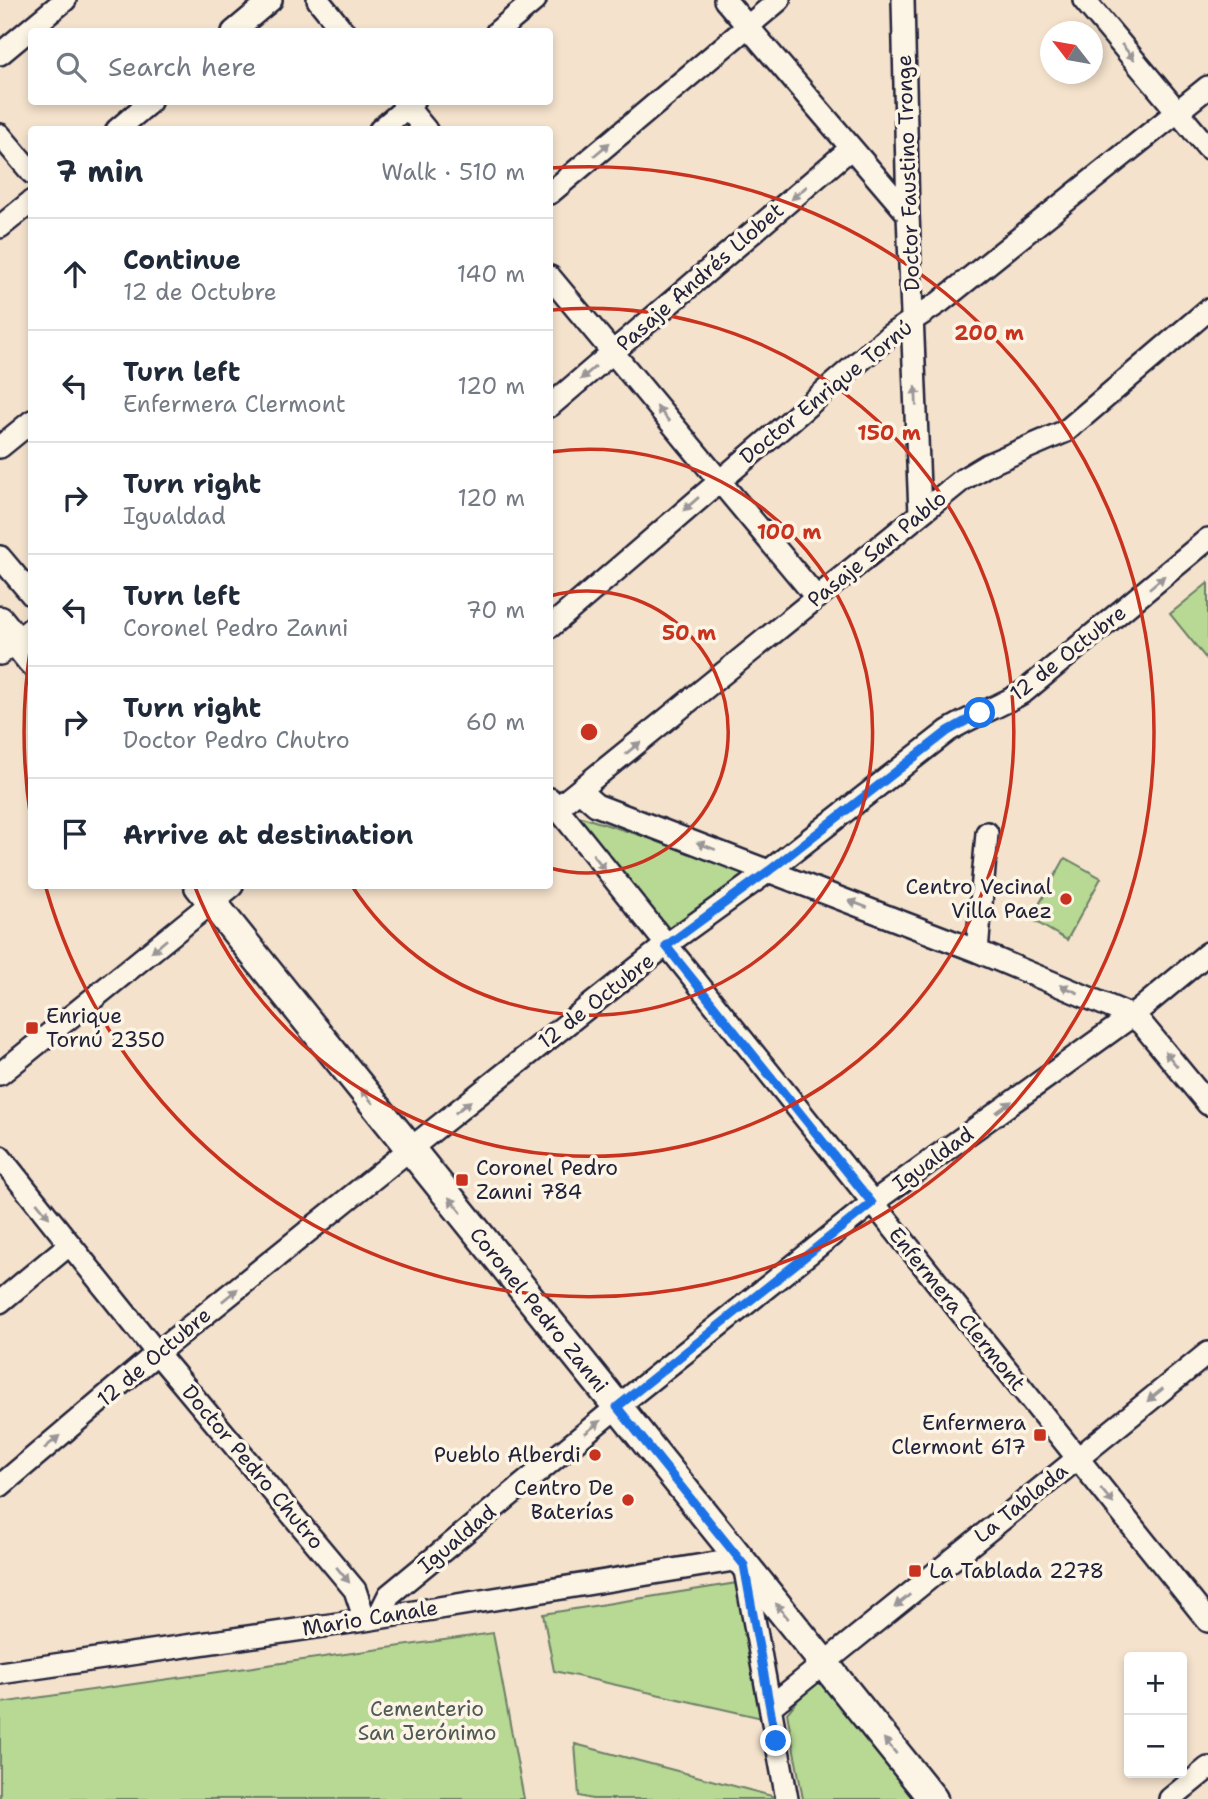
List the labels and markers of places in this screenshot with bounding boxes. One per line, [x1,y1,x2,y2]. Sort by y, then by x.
centre of rings [577,720,601,744]
place label: Centro Vecinal Villa Paez [906,873,1053,925]
marker: Centro Vecinal Villa Paez [1058,891,1074,907]
place label: Enrique Tornú 2350 [46,1002,165,1054]
marker: Enrique Tornú 2350 [24,1020,40,1036]
place label: Coronel Pedro Zanni 784 [476,1154,618,1206]
marker: Coronel Pedro Zanni 784 [454,1172,470,1188]
place label: Enfermera Clermont 617 [891,1409,1026,1461]
marker: Enfermera Clermont 617 [1032,1427,1048,1443]
place label: Pueblo Alberdi [434,1441,581,1469]
marker: Pueblo Alberdi [587,1447,603,1463]
place label: Centro De Baterías [514,1474,614,1526]
marker: Centro De Baterías [620,1492,636,1508]
place label: La Tablada 2278 [929,1557,1104,1585]
marker: La Tablada 2278 [907,1563,923,1579]

